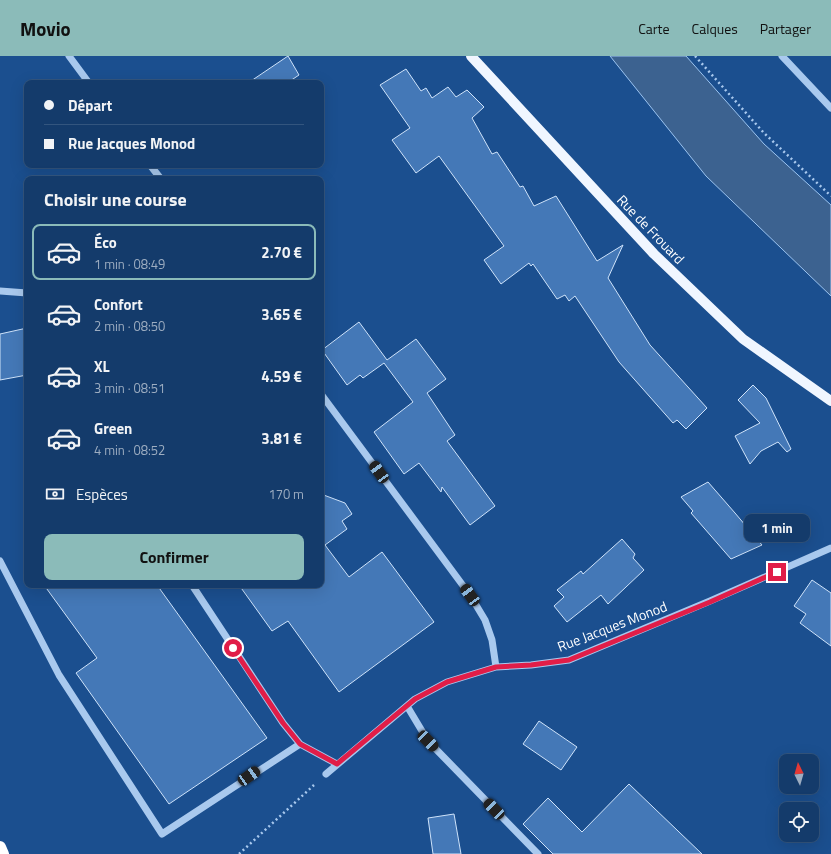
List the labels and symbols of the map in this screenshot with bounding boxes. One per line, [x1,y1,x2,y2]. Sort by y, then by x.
street label: Rue de Frouard [612,190,690,268]
car [367,459,391,485]
callout: 1 min [744,514,810,542]
route end [768,563,786,581]
car [458,582,482,608]
street label: Rue Jacques Monod [554,595,670,657]
route start [224,639,242,657]
car [415,728,441,754]
north arrow [779,754,819,794]
car [236,764,262,788]
car [481,796,507,822]

